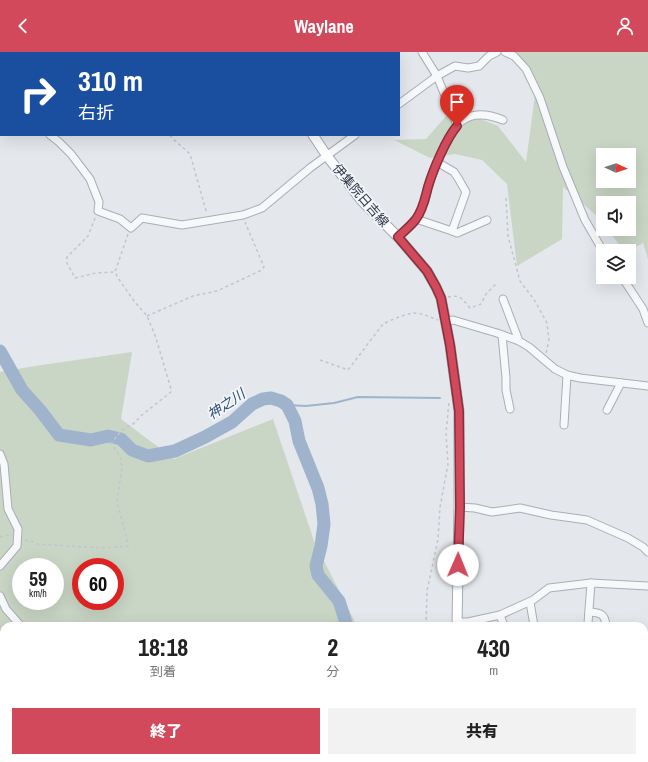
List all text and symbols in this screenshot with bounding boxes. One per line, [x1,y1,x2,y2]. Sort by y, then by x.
text: Waylane [294,14,354,39]
icon: back [12,15,34,37]
icon: person [614,15,636,37]
text: 310 m [78,62,143,100]
icon: right [12,68,64,120]
pin [440,85,474,126]
icon: arrive [446,91,468,113]
text: 右折 [78,100,114,125]
north arrow [596,148,636,188]
map controls [596,148,636,284]
street label: 伊集院日吉線 [329,160,393,230]
button: sound [596,196,636,236]
button: layers [596,244,636,284]
water label: 神之川 [204,384,250,423]
position arrow [437,544,479,586]
speed limit sign: 60 [72,558,124,610]
text: 59 [29,565,47,592]
text: km/h [29,587,47,600]
text: 18:18 [138,631,188,663]
text: 2 [327,631,338,663]
text: 430 [477,632,510,664]
text: m [489,662,498,679]
text: 到着 [150,663,176,680]
text: 分 [326,663,339,680]
button: 終了 [12,708,320,754]
button: 共有 [328,708,636,754]

